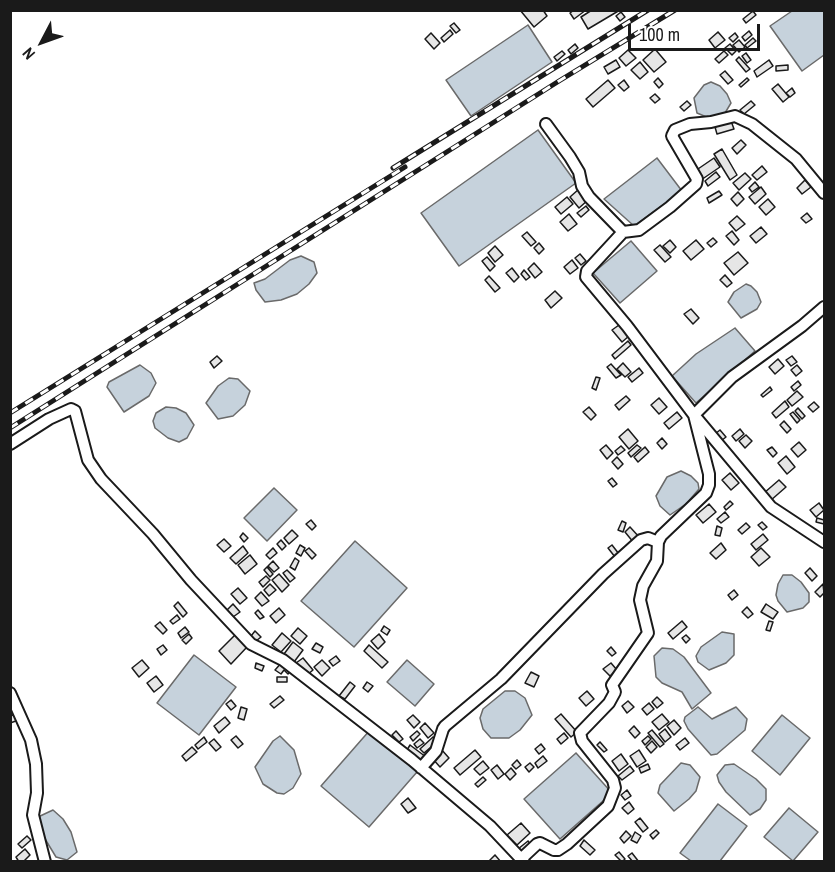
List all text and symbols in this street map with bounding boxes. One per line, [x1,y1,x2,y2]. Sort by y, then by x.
north arrow [12,12,72,72]
scale bar [631,12,763,50]
text: 100 m [639,22,680,47]
text: N [17,43,40,65]

